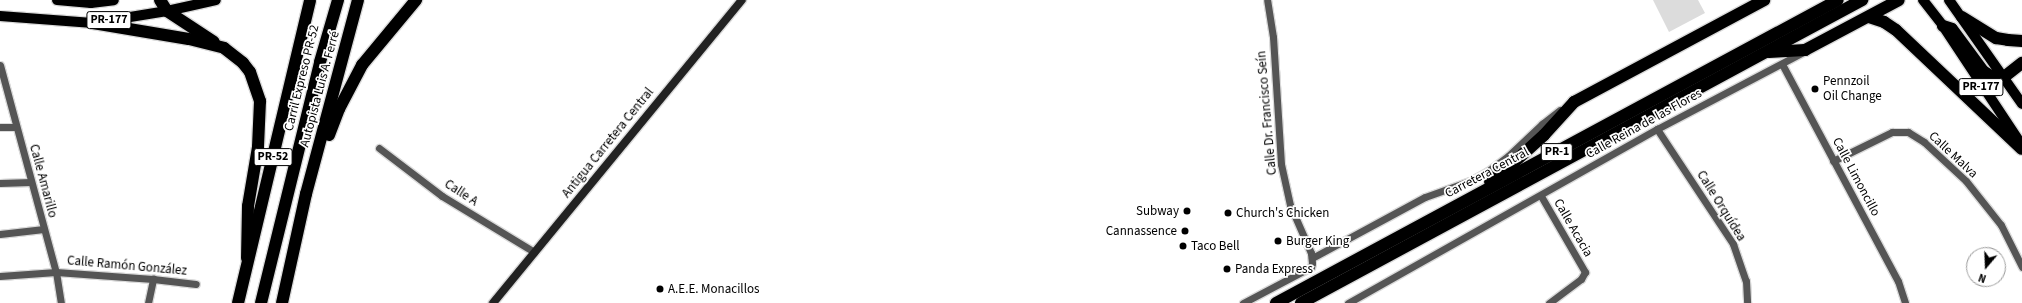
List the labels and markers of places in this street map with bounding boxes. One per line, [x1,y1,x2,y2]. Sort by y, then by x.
place label: Pennzoil Oil Change [1823,74,1882,105]
marker: Pennzoil Oil Change [1810,84,1820,94]
place label: Subway [1136,203,1179,219]
place label: Church's Chicken [1236,205,1329,221]
marker: Subway [1182,206,1192,216]
marker: Church's Chicken [1223,208,1233,218]
place label: Cannassence [1106,223,1177,239]
marker: Cannassence [1180,226,1190,236]
place label: Burger King [1286,233,1349,249]
marker: Burger King [1273,236,1283,246]
place label: Taco Bell [1191,238,1240,254]
marker: Taco Bell [1178,241,1188,251]
place label: Panda Express [1235,261,1313,277]
marker: Panda Express [1222,264,1232,274]
place label: A.E.E. Monacillos [668,281,759,297]
marker: A.E.E. Monacillos [655,284,665,294]

